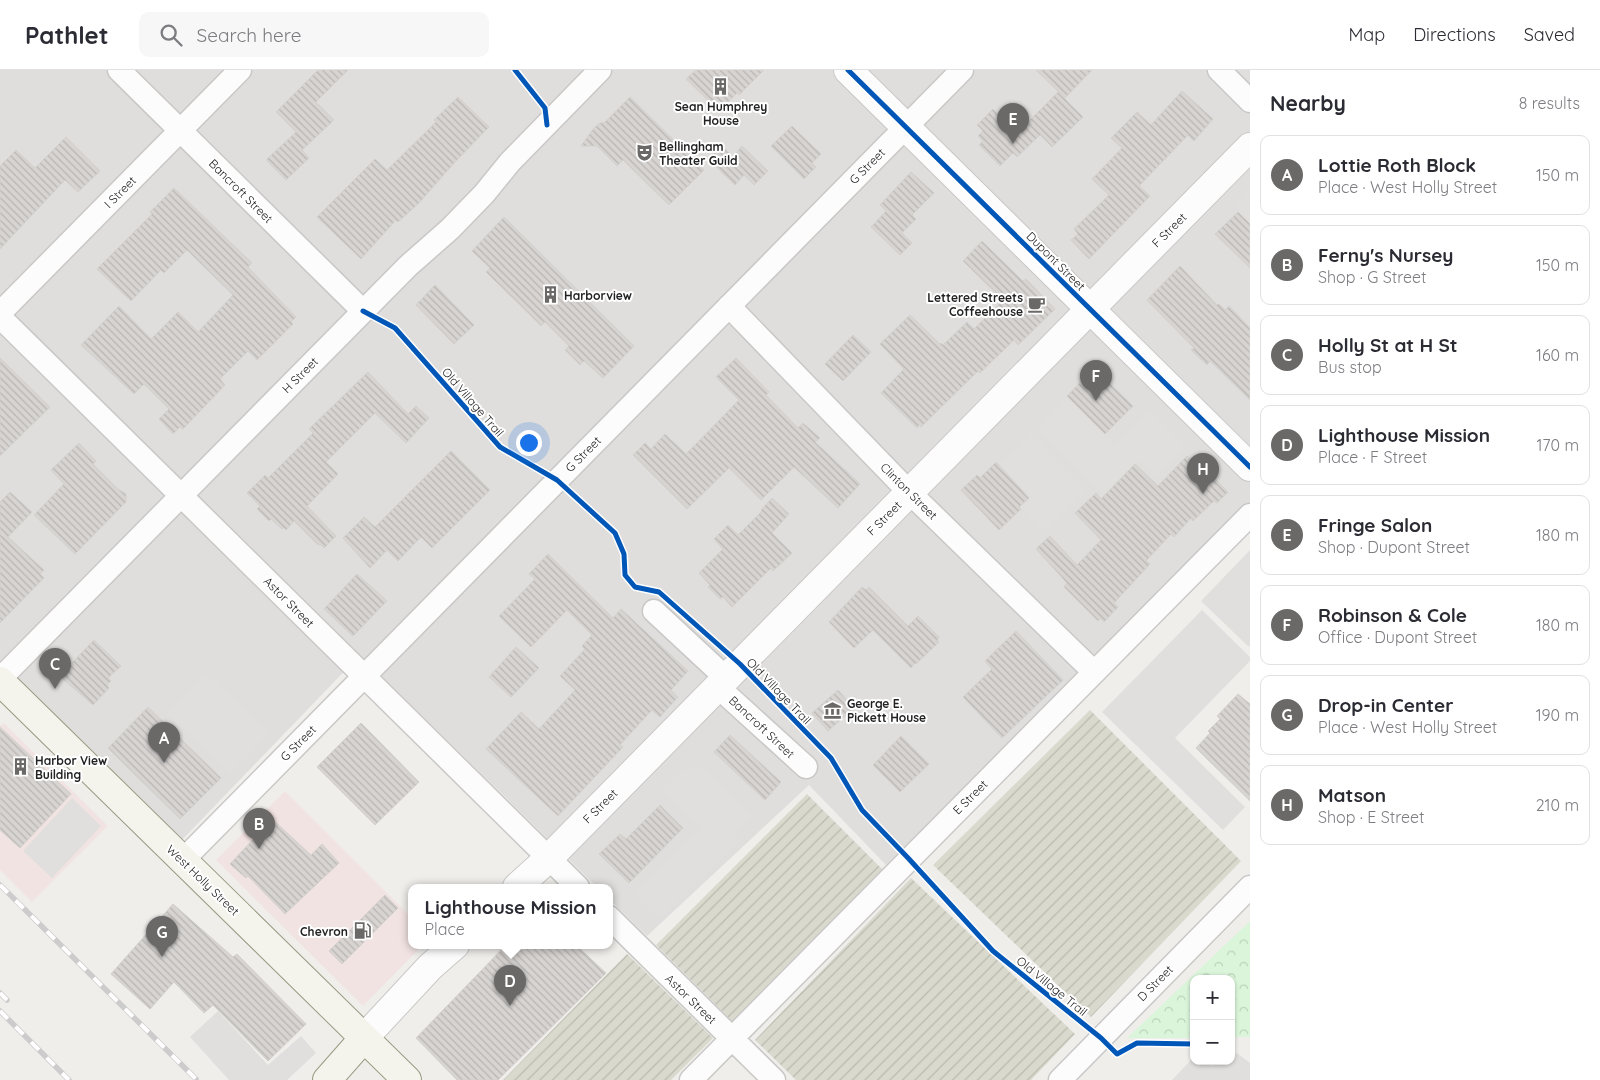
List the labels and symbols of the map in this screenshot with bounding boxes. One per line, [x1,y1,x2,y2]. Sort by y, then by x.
building icon: Sean Humphrey House [711,77,731,97]
place label: Sean Humphrey House [675,99,767,128]
pin: E [997,103,1029,144]
place label: Bellingham Theater Guild [659,139,738,168]
theatre icon: Bellingham Theater Guild [635,143,655,163]
street label: G Street [846,145,888,187]
street label: Bancroft Street [206,156,276,226]
street label: I Street [101,173,139,211]
street label: F Street [1149,210,1189,250]
street label: Dupont Street [1023,228,1089,294]
building icon: Harborview [540,285,560,305]
place label: Harborview [564,288,632,303]
place label: Lettered Streets Coffeehouse [927,290,1023,319]
cafe icon: Lettered Streets Coffeehouse [1027,294,1047,314]
street label: H Street [279,354,321,396]
pin: F [1080,360,1112,401]
street label: Old Village Trail [439,364,507,440]
your location [516,430,542,456]
street label: G Street [562,433,604,475]
pin: H [1187,453,1219,494]
street label: Clinton Street [877,459,941,523]
street label: F Street [864,498,904,538]
street label: Astor Street [261,574,317,630]
pin: C [39,648,71,689]
street label: Old Village Trail [744,655,814,727]
street label: Bancroft Street [726,693,798,761]
place label: George E. Pickett House [847,696,926,725]
museum icon: George E. Pickett House [823,700,843,720]
pin: A [148,722,180,763]
street label: G Street [277,722,319,764]
place label: Harbor View Building [35,753,107,782]
building icon: Harbor View Building [11,757,31,777]
street label: E Street [950,777,990,817]
street label: F Street [580,786,620,826]
pin: B [243,808,275,849]
street label: West Holly Street [164,842,242,918]
pin: G [146,916,178,957]
fuel station icon: Chevron [352,921,372,941]
place label: Chevron [300,924,348,939]
street label: Old Village Trail [1014,953,1090,1019]
street label: D Street [1134,962,1176,1004]
pin: D [494,965,526,1006]
street label: Astor Street [662,971,720,1027]

